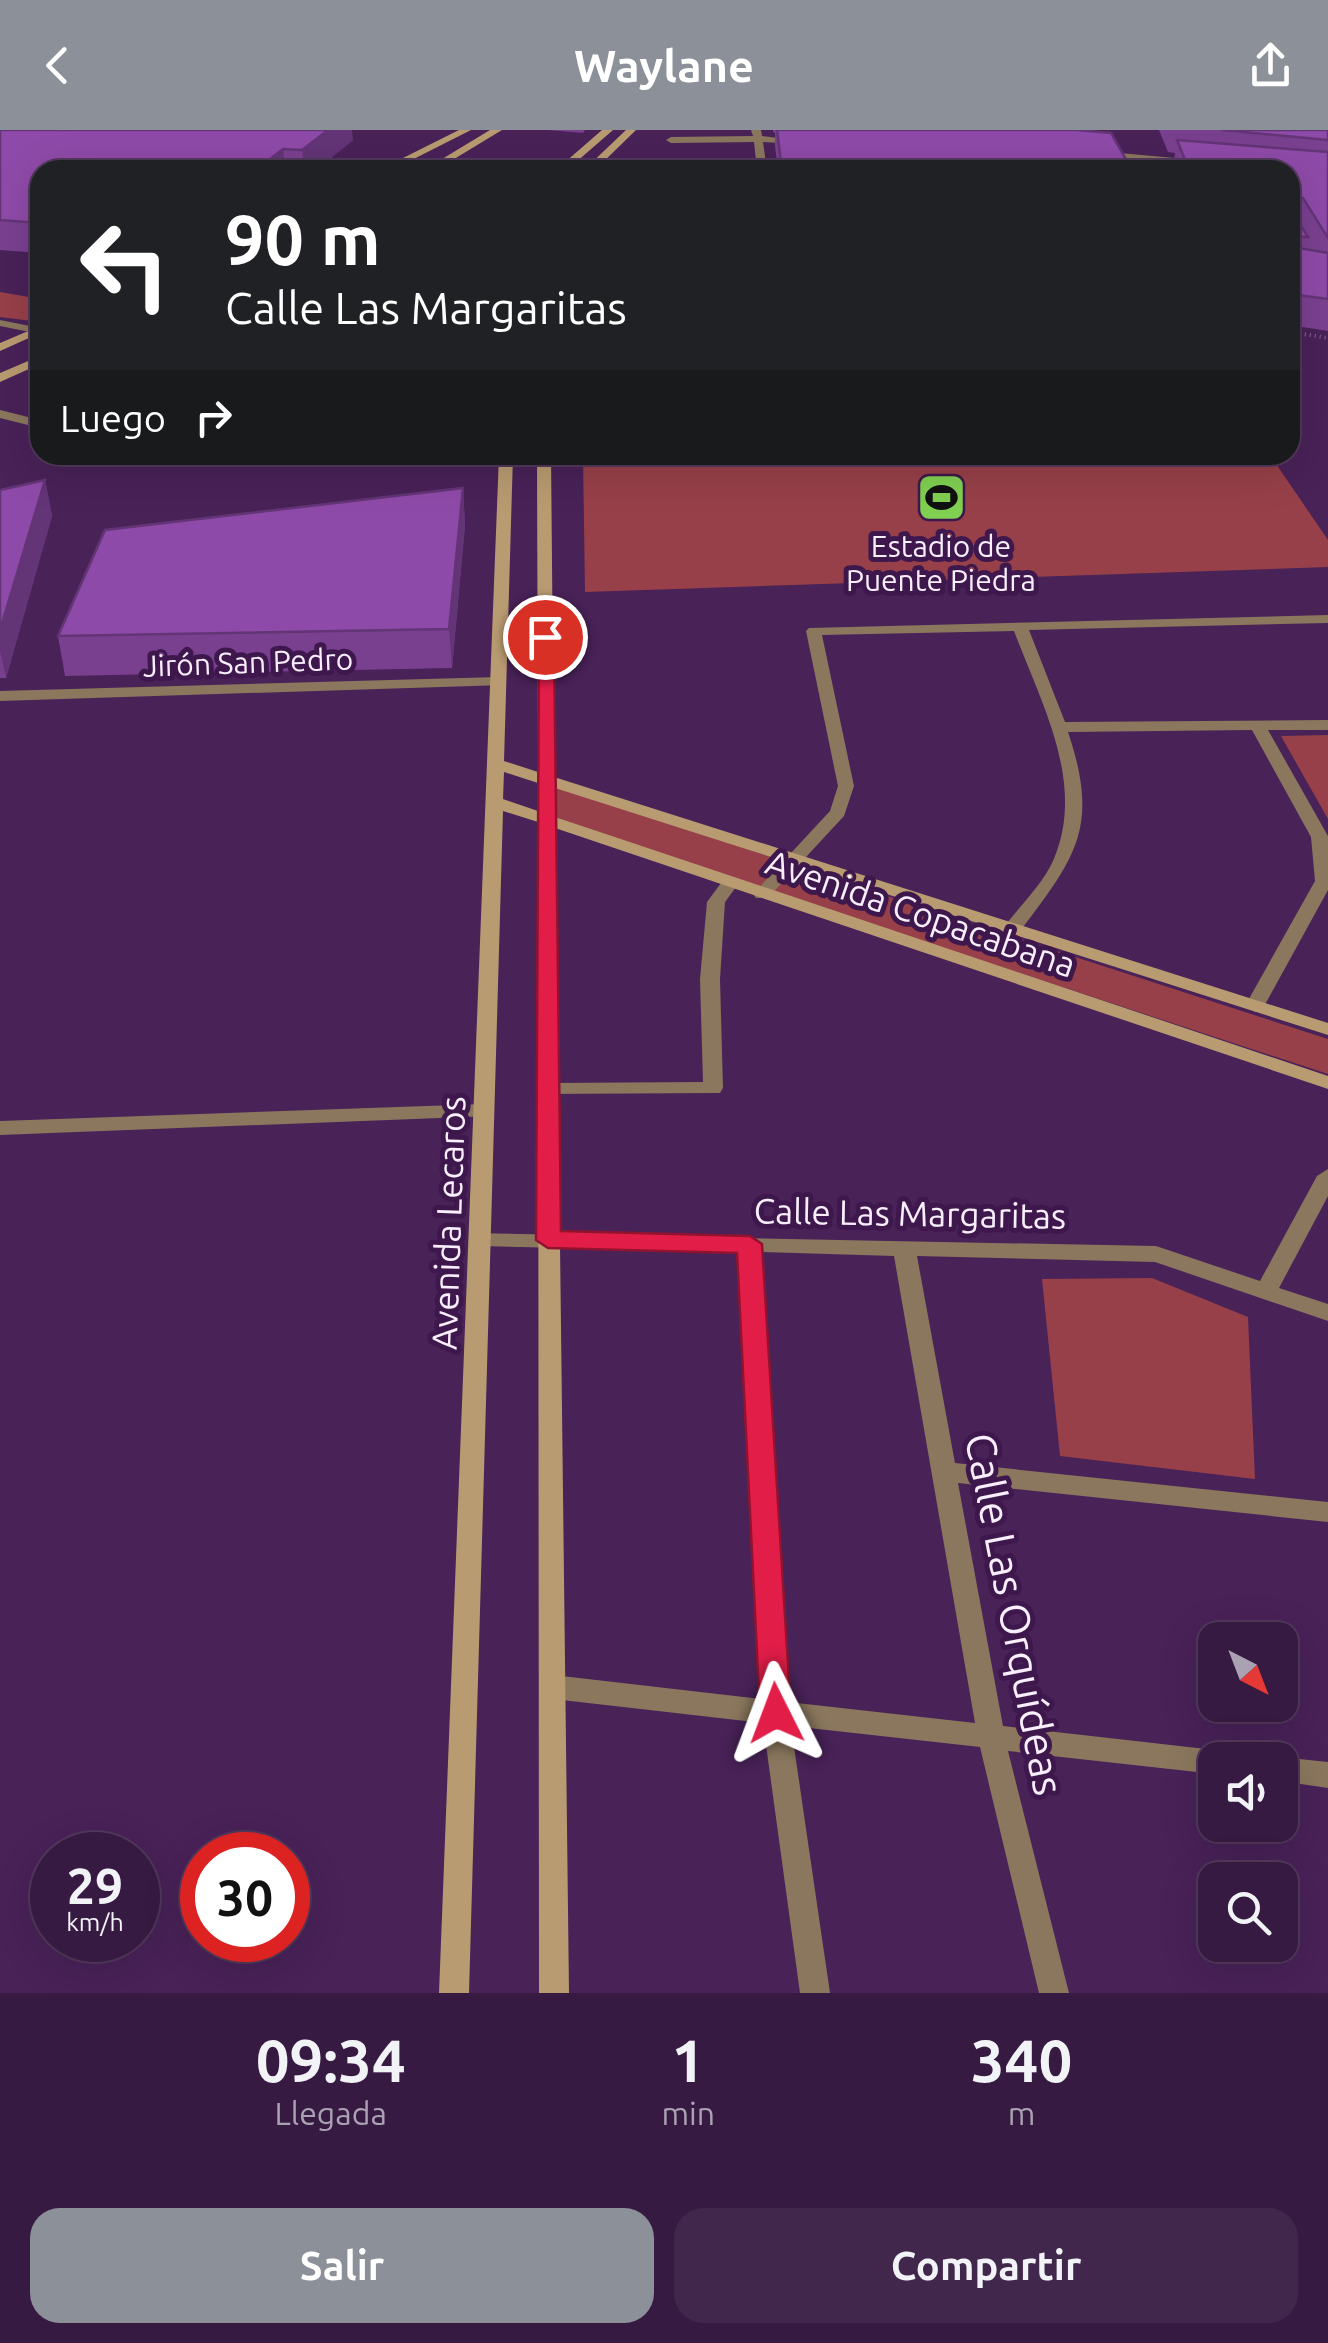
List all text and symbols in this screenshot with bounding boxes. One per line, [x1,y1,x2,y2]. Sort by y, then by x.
icon: back [30,38,85,93]
icon: share [1243,38,1298,93]
text: Waylane [574,40,754,91]
icon: left [60,200,190,330]
text: 90 m [225,200,381,278]
text: Calle Las Margaritas [225,282,627,333]
icon: right [186,390,241,445]
text: Luego [60,397,166,439]
sports icon: Estadio de Puente Piedra [915,471,967,523]
place label: Estadio de Puente Piedra [846,529,1036,597]
pin [503,595,588,680]
icon: arrive [518,610,573,665]
street label: Jirón San Pedro [142,641,354,683]
street label: Avenida Copacabana [761,841,1081,985]
street label: Avenida Lecaros [424,1095,472,1351]
street label: Calle Las Margaritas [753,1190,1067,1236]
street label: Calle Las Orquídeas [957,1429,1073,1799]
north arrow [1198,1622,1298,1722]
map controls [1198,1622,1298,1962]
position arrow [724,1661,828,1765]
button: sound [1198,1742,1298,1842]
speed limit sign: 30 [180,1832,310,1962]
text: 29 [67,1857,123,1913]
button: search [1198,1862,1298,1962]
text: km/h [66,1908,124,1936]
text: 09:34 [256,2026,406,2093]
text: 1 [671,2026,705,2093]
text: 340 [971,2026,1072,2093]
text: Llegada [275,2095,387,2131]
text: min [661,2095,715,2131]
text: m [1008,2095,1035,2131]
button: Salir [30,2208,654,2323]
button: Compartir [674,2208,1298,2323]

